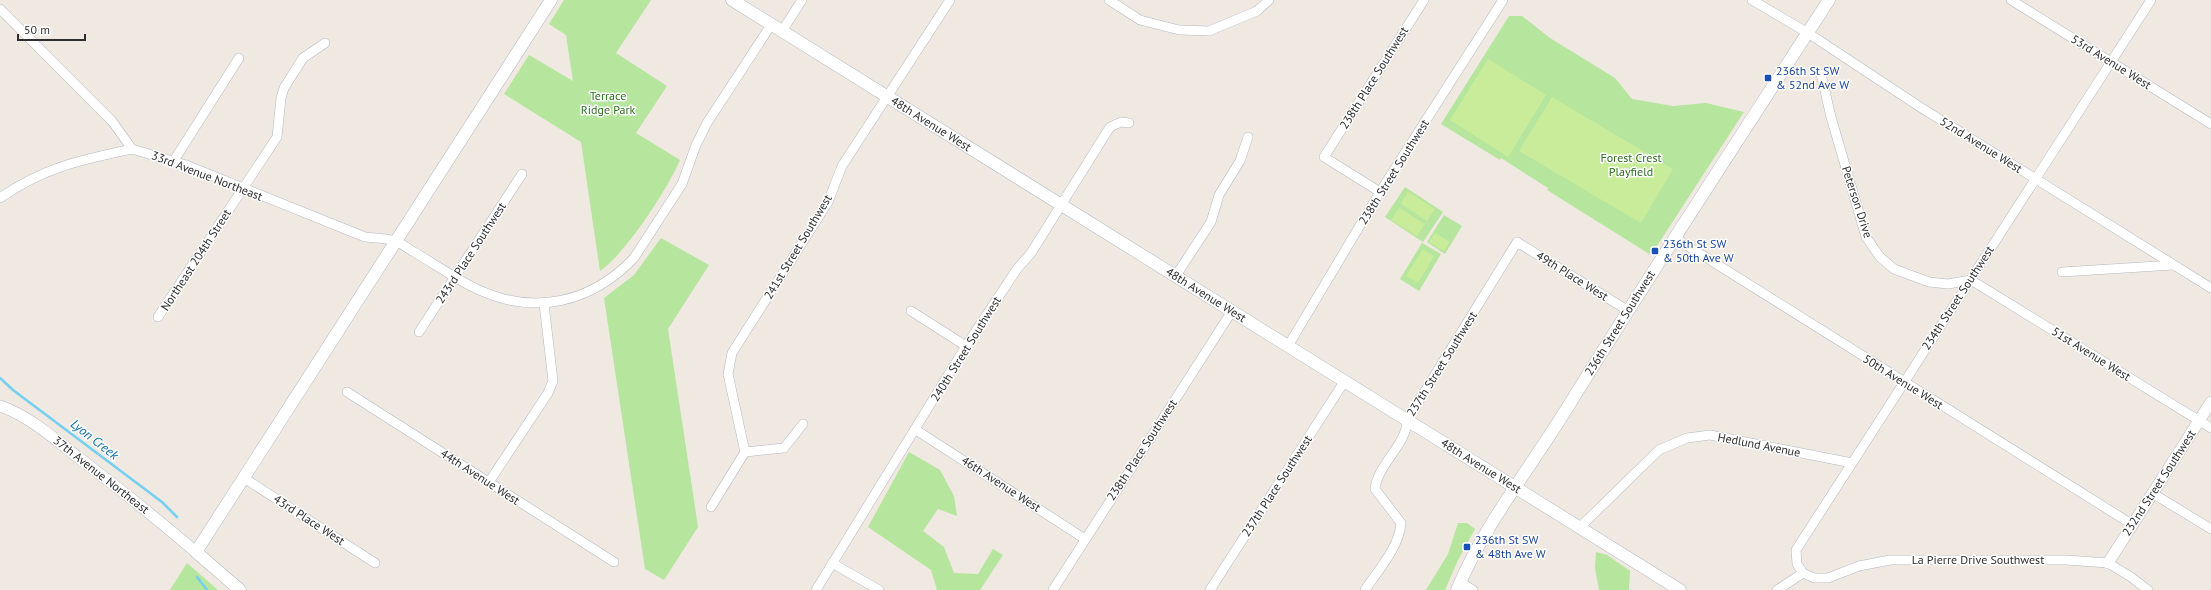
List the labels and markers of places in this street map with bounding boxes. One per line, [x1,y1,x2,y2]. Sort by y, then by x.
place label: 236th St SW & 52nd Ave W [1776,63,1849,92]
marker: 236th St SW & 52nd Ave W [1763,73,1773,83]
place label: 236th St SW & 50th Ave W [1663,236,1734,265]
marker: 236th St SW & 50th Ave W [1650,246,1660,256]
place label: 236th St SW & 48th Ave W [1475,532,1546,561]
marker: 236th St SW & 48th Ave W [1462,542,1472,552]

